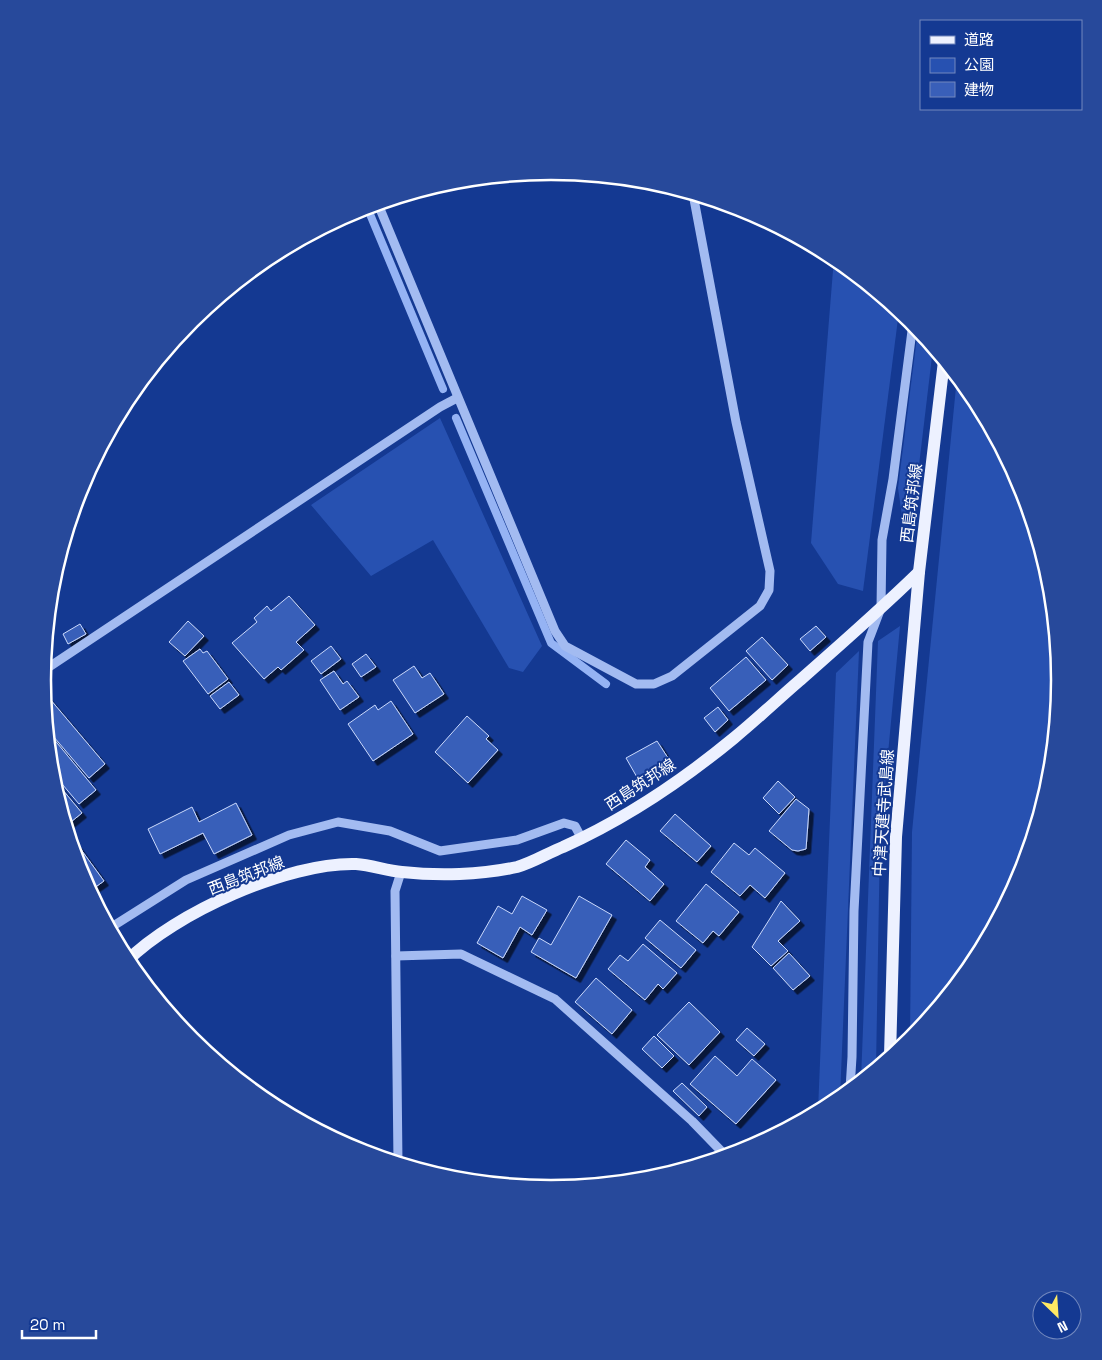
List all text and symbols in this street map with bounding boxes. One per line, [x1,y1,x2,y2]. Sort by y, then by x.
legend [920,20,1082,110]
text: 道路 [964,30,994,49]
text: 公園 [964,55,994,74]
text: 建物 [964,80,994,99]
street label: 西島筑邦線 [896,462,927,544]
street label: 中津天建寺武島線 [869,748,898,878]
street label: 西島筑邦線 [601,754,680,815]
street label: 西島筑邦線 [205,851,287,900]
north arrow [1032,1290,1082,1340]
scale bar [22,1308,96,1340]
text: 20 m [30,1315,65,1334]
text: N [1054,1317,1071,1337]

